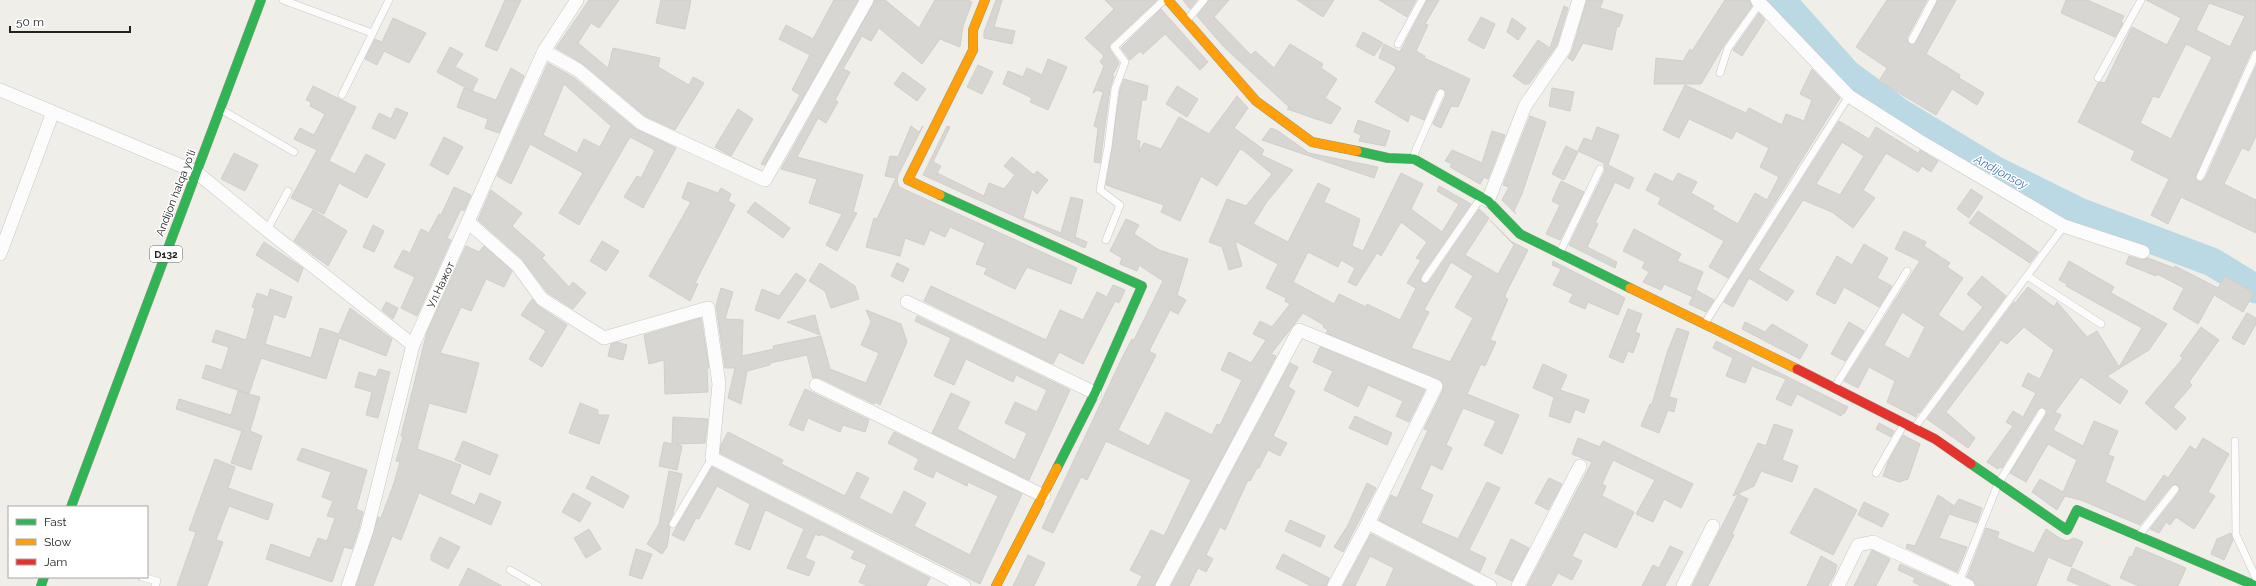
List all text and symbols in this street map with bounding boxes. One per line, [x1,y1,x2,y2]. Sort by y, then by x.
scale bar [10,8,130,34]
text: 50 m [16,15,44,29]
street label: Andijon halqa yo‘li [153,148,199,238]
water label: Andijonsoy [1971,152,2031,192]
road number: D132 [150,246,182,262]
street label: Ул.Нажот [425,259,458,310]
legend [8,506,148,578]
text: Fast [44,515,67,529]
text: Slow [44,535,71,549]
text: Jam [44,555,67,569]

